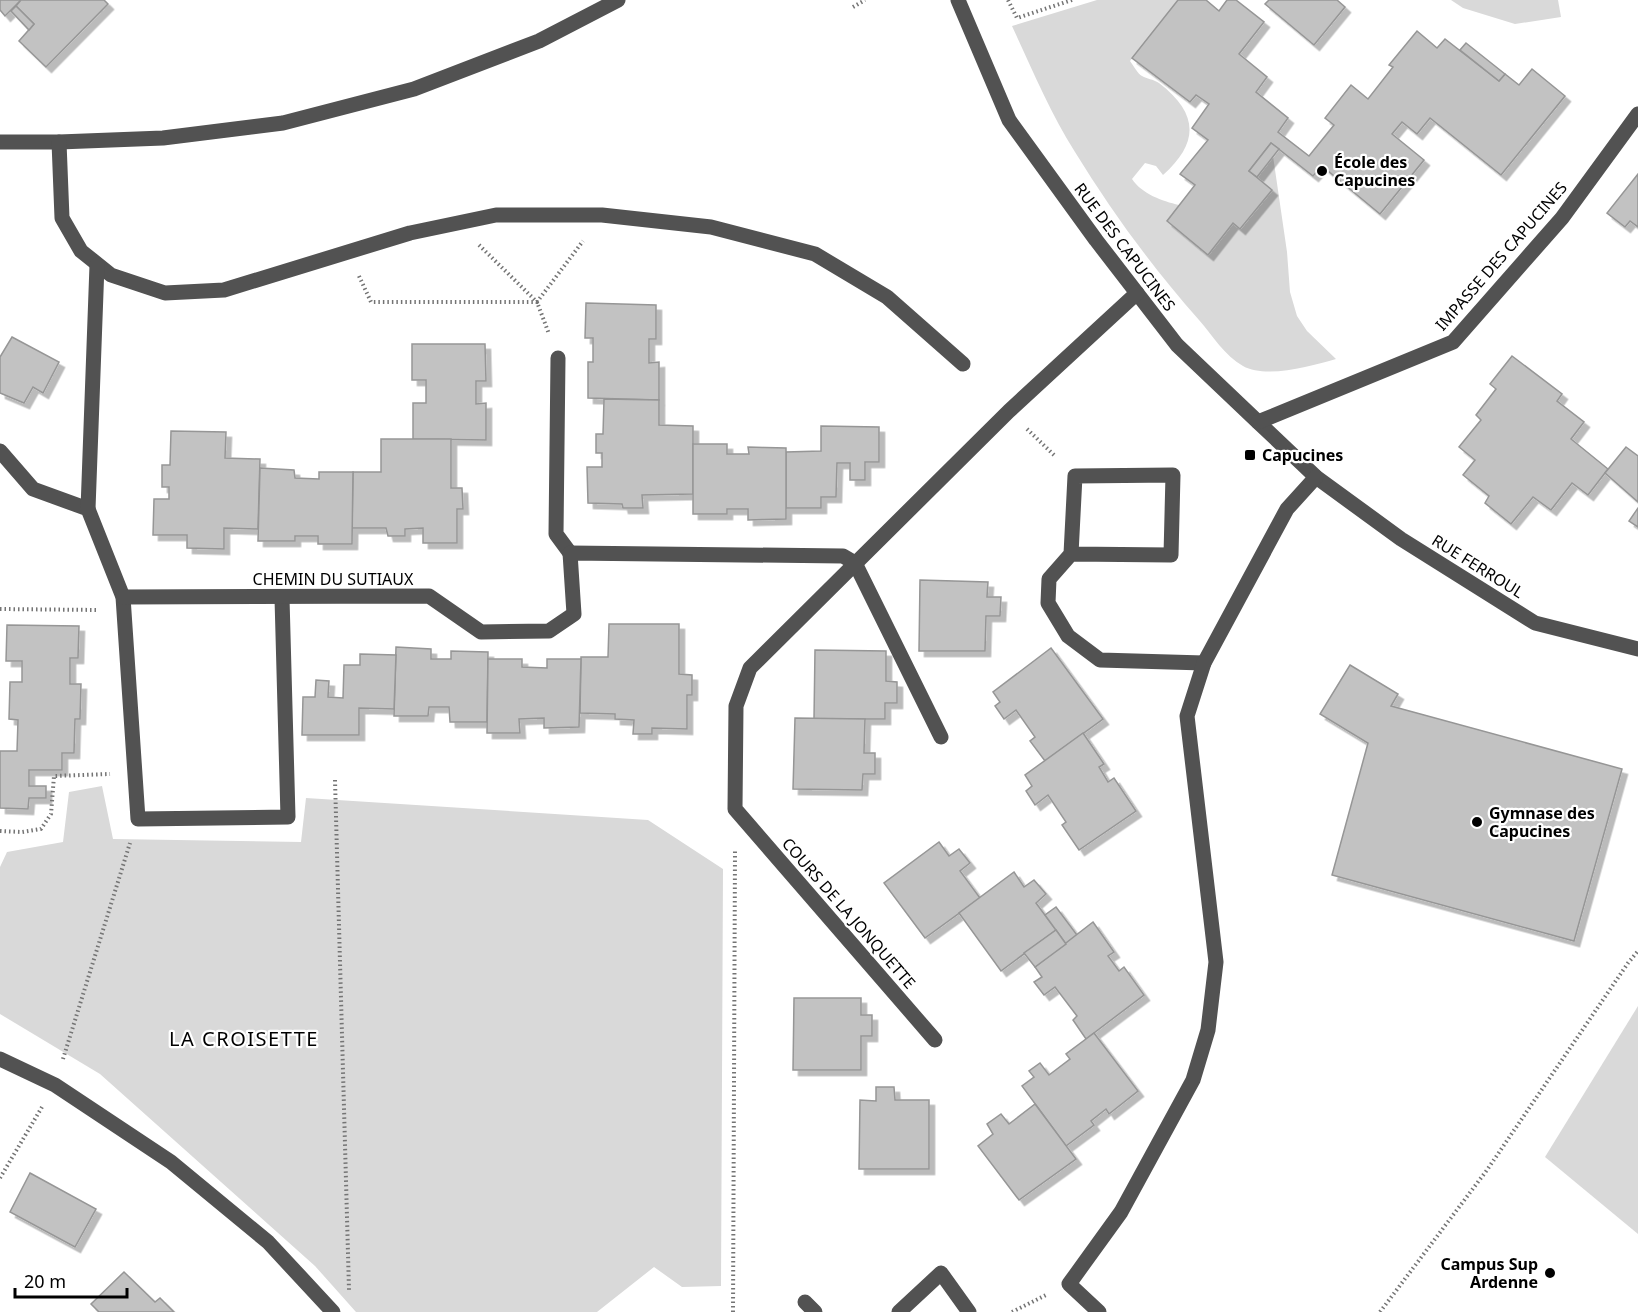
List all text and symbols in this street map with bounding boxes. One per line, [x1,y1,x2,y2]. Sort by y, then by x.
place label: École des Capucines [1334,151,1415,191]
marker: École des Capucines [1315,164,1329,178]
street label: IMPASSE DES CAPUCINES [1430,177,1572,335]
street label: RUE DES CAPUCINES [1069,178,1181,316]
place label: Capucines [1262,444,1343,466]
marker: Capucines [1243,448,1257,462]
street label: RUE FERROUL [1428,529,1528,603]
street label: CHEMIN DU SUTIAUX [253,568,414,590]
place label: Gymnase des Capucines [1489,802,1595,842]
marker: Gymnase des Capucines [1470,815,1484,829]
street label: COURS DE LA JONQUETTE [777,833,921,993]
district label: LA CROISETTE [169,1025,319,1052]
place label: Campus Sup Ardenne [1441,1253,1538,1293]
scale bar [15,1261,128,1299]
marker: Campus Sup Ardenne [1543,1266,1557,1280]
text: 20 m [24,1269,66,1293]

